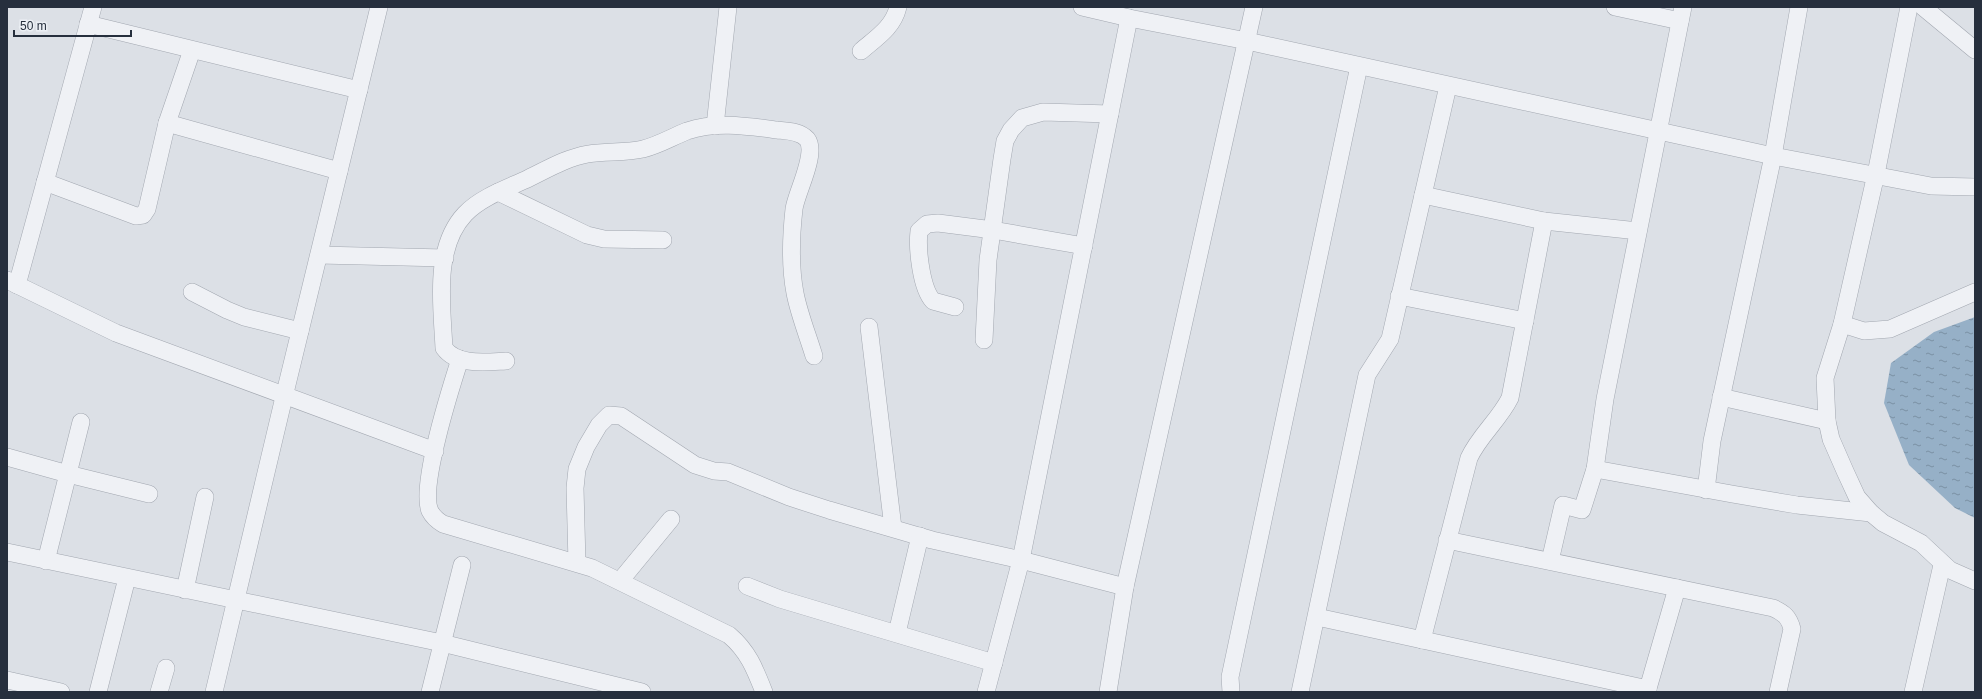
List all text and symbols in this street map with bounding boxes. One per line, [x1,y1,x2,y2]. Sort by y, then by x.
scale bar [14,12,131,38]
text: 50 m [20,19,47,33]

